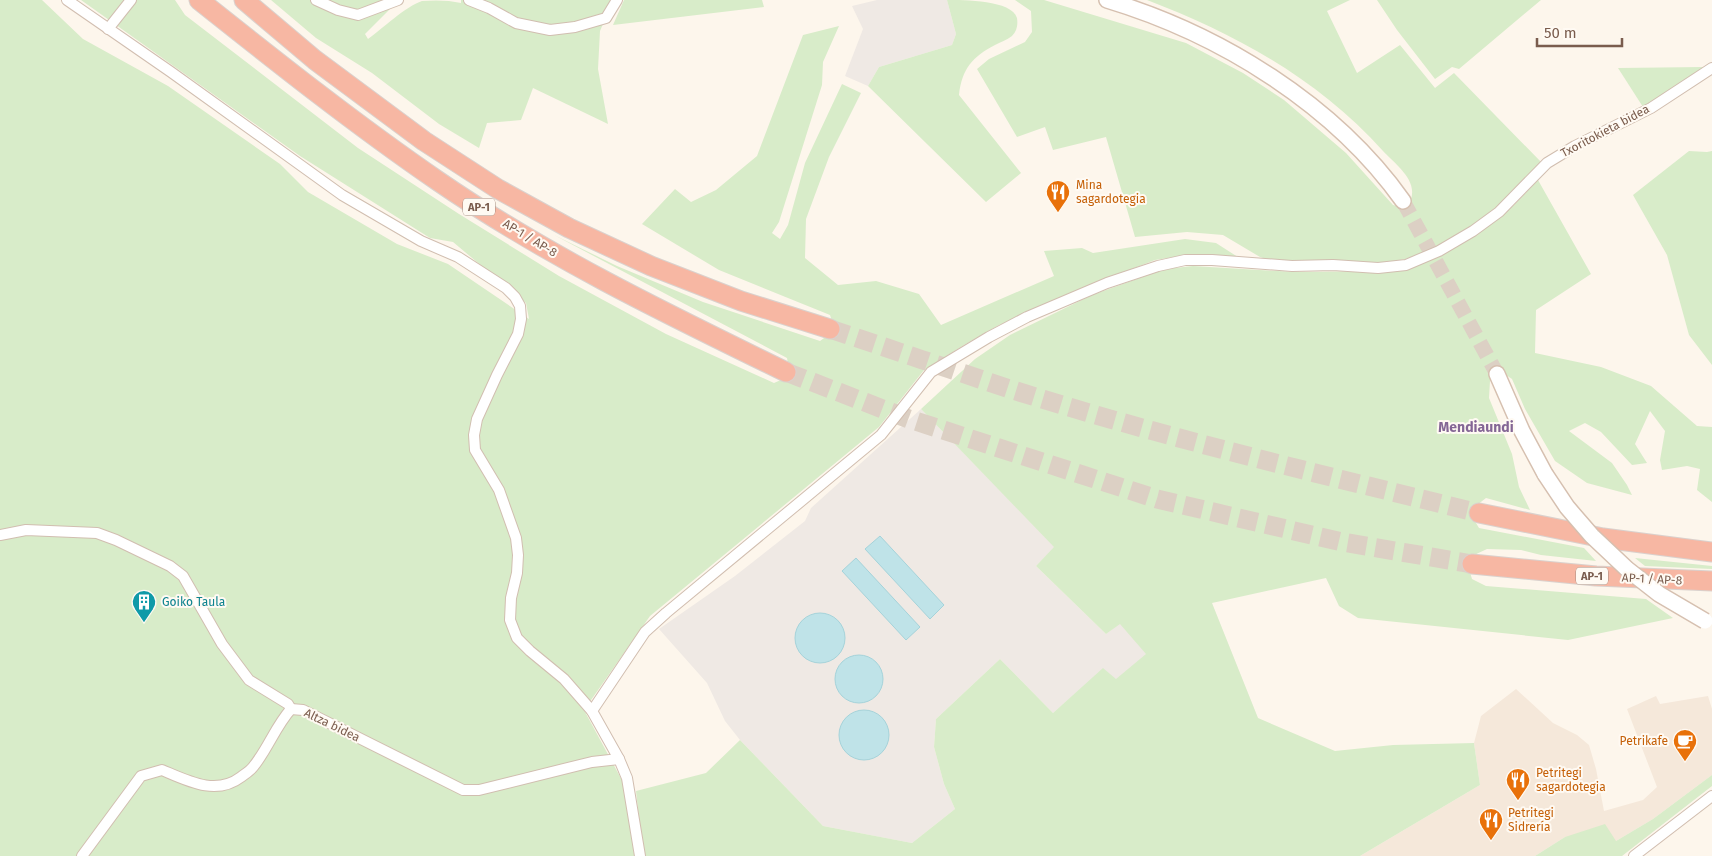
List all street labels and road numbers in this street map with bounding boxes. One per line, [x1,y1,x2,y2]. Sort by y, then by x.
street label: Txoritokieta bidea [1558,102,1652,160]
road number: AP-1 [463,198,495,216]
street label: AP-1 / AP-8 [500,216,560,260]
road number: AP-1 [1576,568,1608,584]
street label: AP-1 / AP-8 [1621,570,1683,588]
street label: Altza bidea [302,706,362,744]

